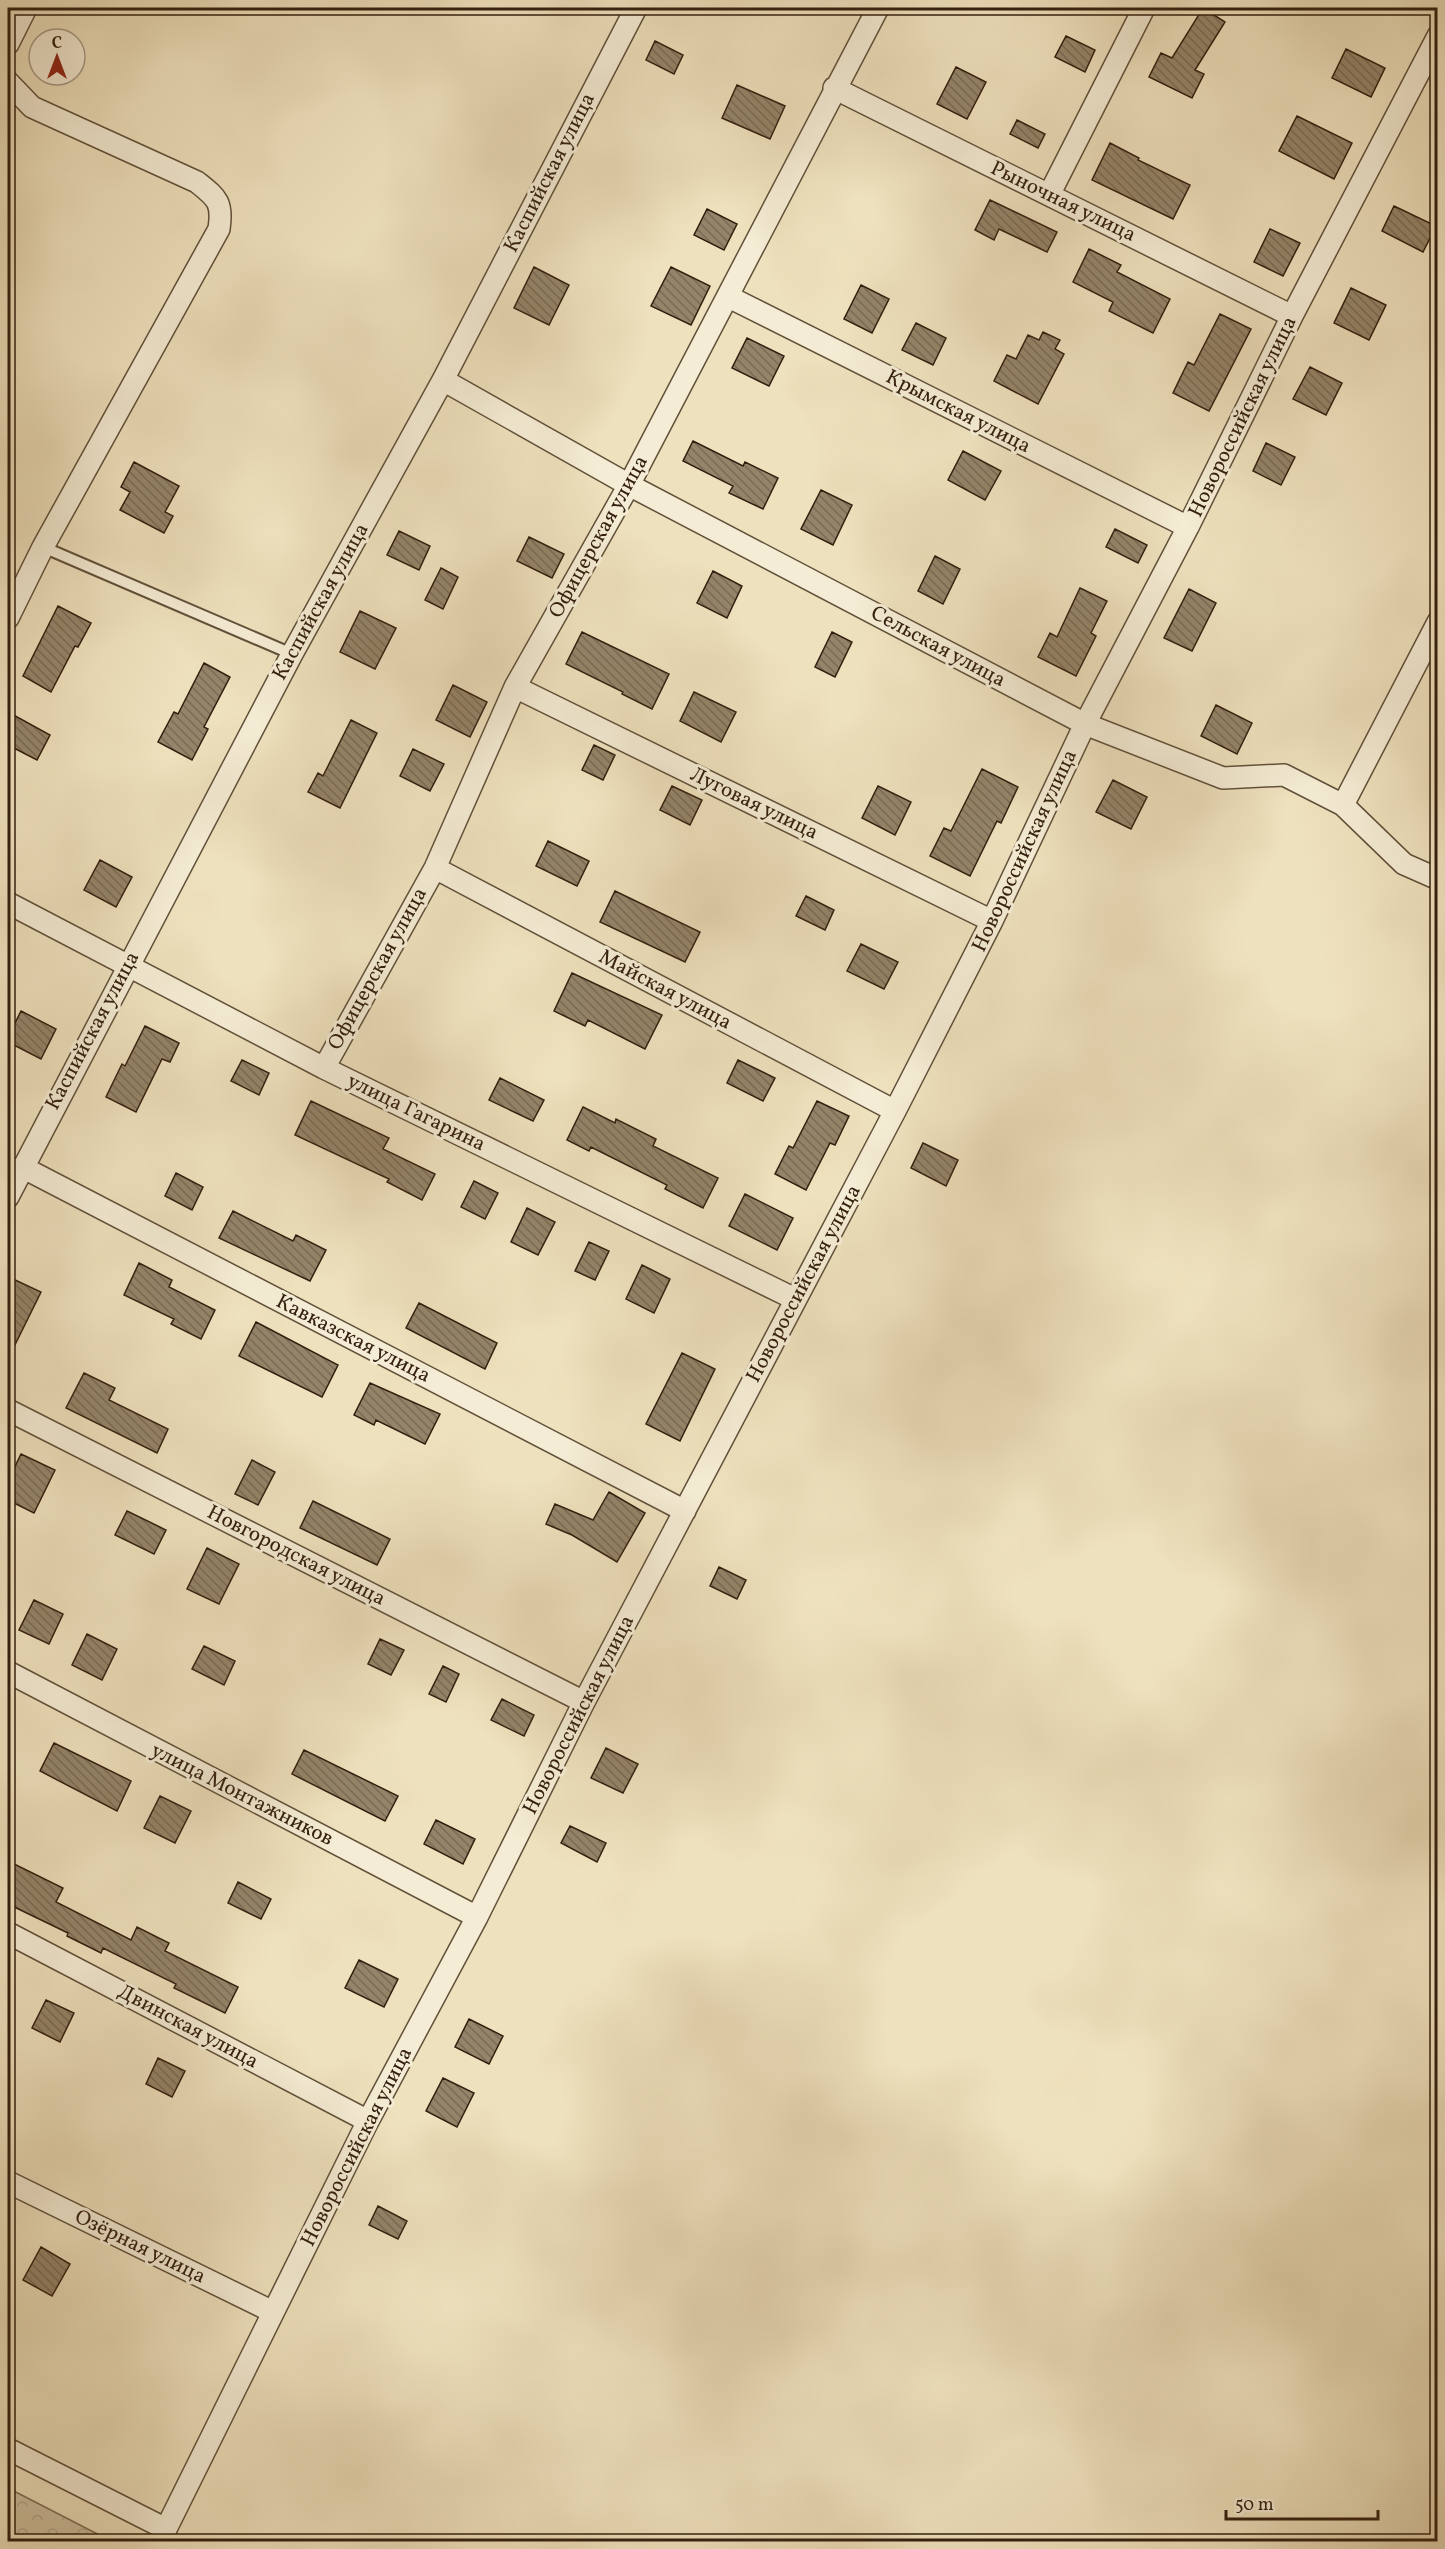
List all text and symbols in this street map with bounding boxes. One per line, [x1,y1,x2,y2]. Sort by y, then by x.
north arrow [27,27,87,87]
text: С [52,33,62,55]
street label: Каспийская улица [497,88,603,258]
street label: Рыночная улица [985,154,1141,250]
street label: Новороссийская улица [1182,312,1304,522]
street label: Крымская улица [880,363,1036,461]
street label: Офицерская улица [542,450,656,624]
street label: Каспийская улица [266,518,376,686]
street label: Сельская улица [865,599,1011,695]
street label: Новороссийская улица [965,745,1085,957]
street label: Луговая улица [685,760,823,848]
street label: Офицерская улица [321,882,435,1056]
street label: Майская улица [593,943,737,1037]
street label: Каспийская улица [39,947,147,1115]
street label: улица Гагарина [342,1067,490,1159]
street label: Новороссийская улица [739,1180,869,1388]
street label: Кавказская улица [271,1287,435,1391]
street label: Новгородская улица [202,1498,390,1614]
street label: Новороссийская улица [516,1610,642,1820]
street label: улица Монтажников [146,1736,338,1854]
street label: Двинская улица [113,1978,263,2076]
street label: Новороссийская улица [294,2042,420,2252]
street label: Озёрная улица [70,2203,210,2291]
scale bar [1226,2483,1378,2521]
text: 50 m [1235,2493,1274,2518]

